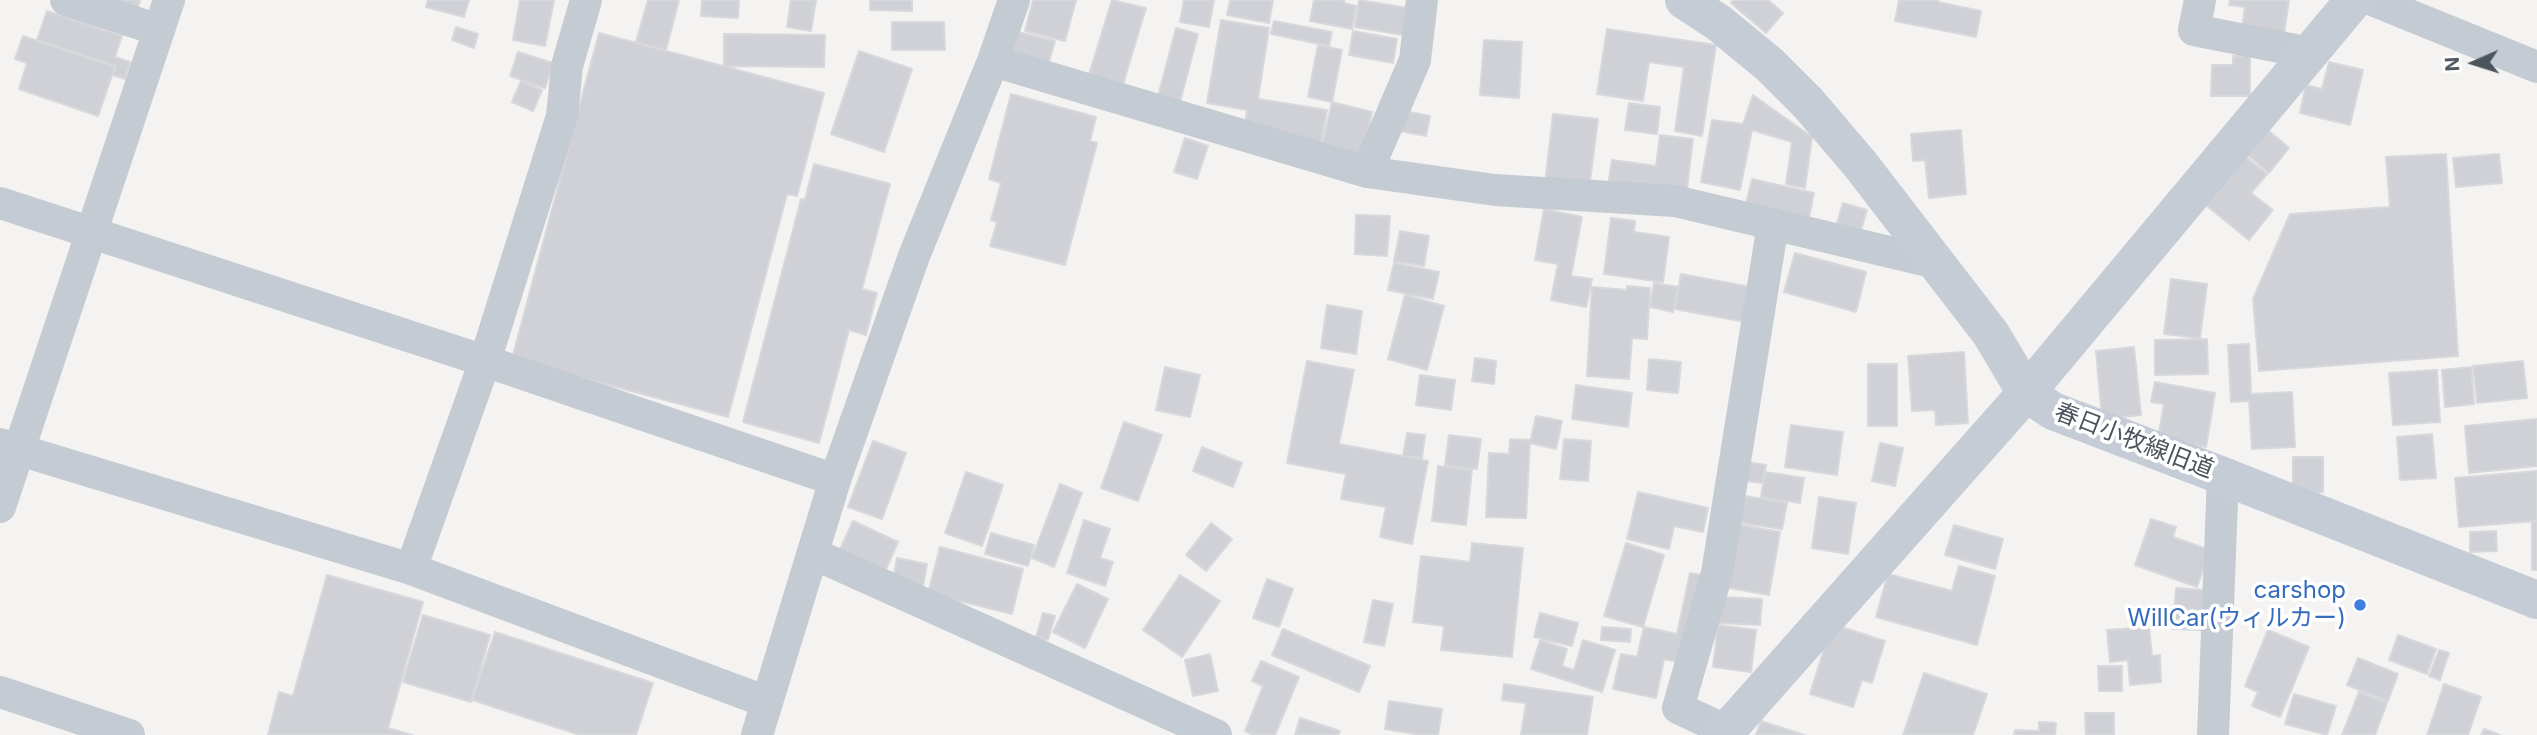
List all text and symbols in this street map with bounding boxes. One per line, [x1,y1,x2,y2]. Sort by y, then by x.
north arrow [2439,28,2509,98]
text: N [2441,56,2464,72]
street label: 春日小牧線旧道 [2050,397,2218,485]
place label: carshop WillCar(ウィルカー) [2127,577,2346,633]
marker: carshop WillCar(ウィルカー) [2352,597,2368,613]

